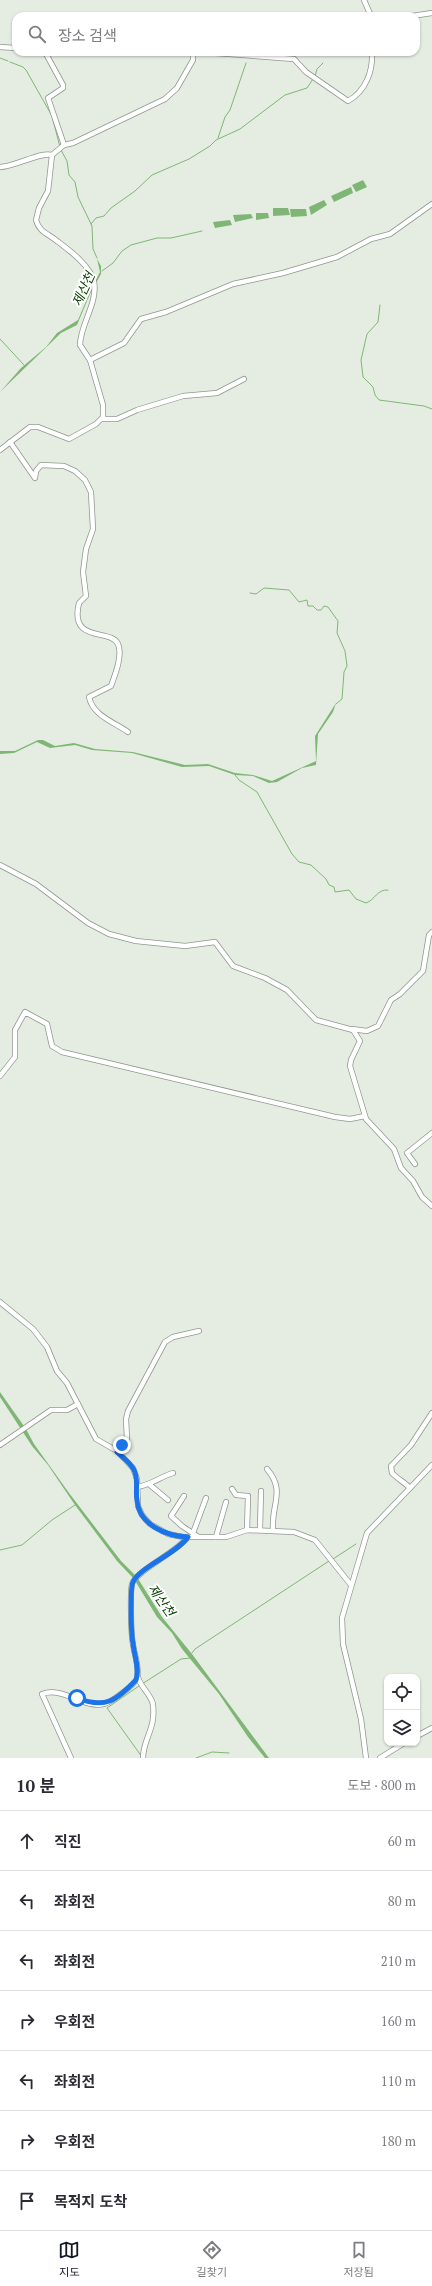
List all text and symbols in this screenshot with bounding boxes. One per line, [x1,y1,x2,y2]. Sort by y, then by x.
search box [12,12,420,56]
icon: search [26,23,48,45]
text: 장소 검색 [58,25,117,45]
water label: 제산천 [67,268,99,309]
route end [113,1436,131,1454]
water label: 제산천 [144,1580,180,1621]
map controls [384,1674,420,1746]
button: locate [384,1674,420,1710]
route start [68,1689,86,1707]
button: layers [384,1710,420,1746]
text: 10 분 [16,1774,55,1797]
text: 도보 · 800 m [347,1776,416,1794]
icon: ahead [16,1830,38,1852]
text: 직진 [54,1831,82,1851]
text: 60 m [388,1832,416,1850]
icon: left [16,1890,38,1912]
text: 좌회전 [54,1891,95,1911]
text: 80 m [388,1892,416,1910]
icon: left [16,1950,38,1972]
text: 좌회전 [54,1951,95,1971]
text: 210 m [381,1952,416,1970]
icon: right [16,2010,38,2032]
text: 우회전 [54,2011,95,2031]
text: 160 m [381,2012,416,2030]
icon: left [16,2070,38,2092]
text: 좌회전 [54,2071,95,2091]
text: 110 m [381,2072,416,2090]
icon: right [16,2130,38,2152]
text: 우회전 [54,2131,95,2151]
text: 180 m [381,2132,416,2150]
icon: arrive [16,2190,38,2212]
text: 목적지 도착 [54,2191,127,2211]
tab: 지도 [58,2239,80,2279]
tab: 길찾기 [197,2239,227,2279]
tab: 저장됨 [343,2239,374,2279]

